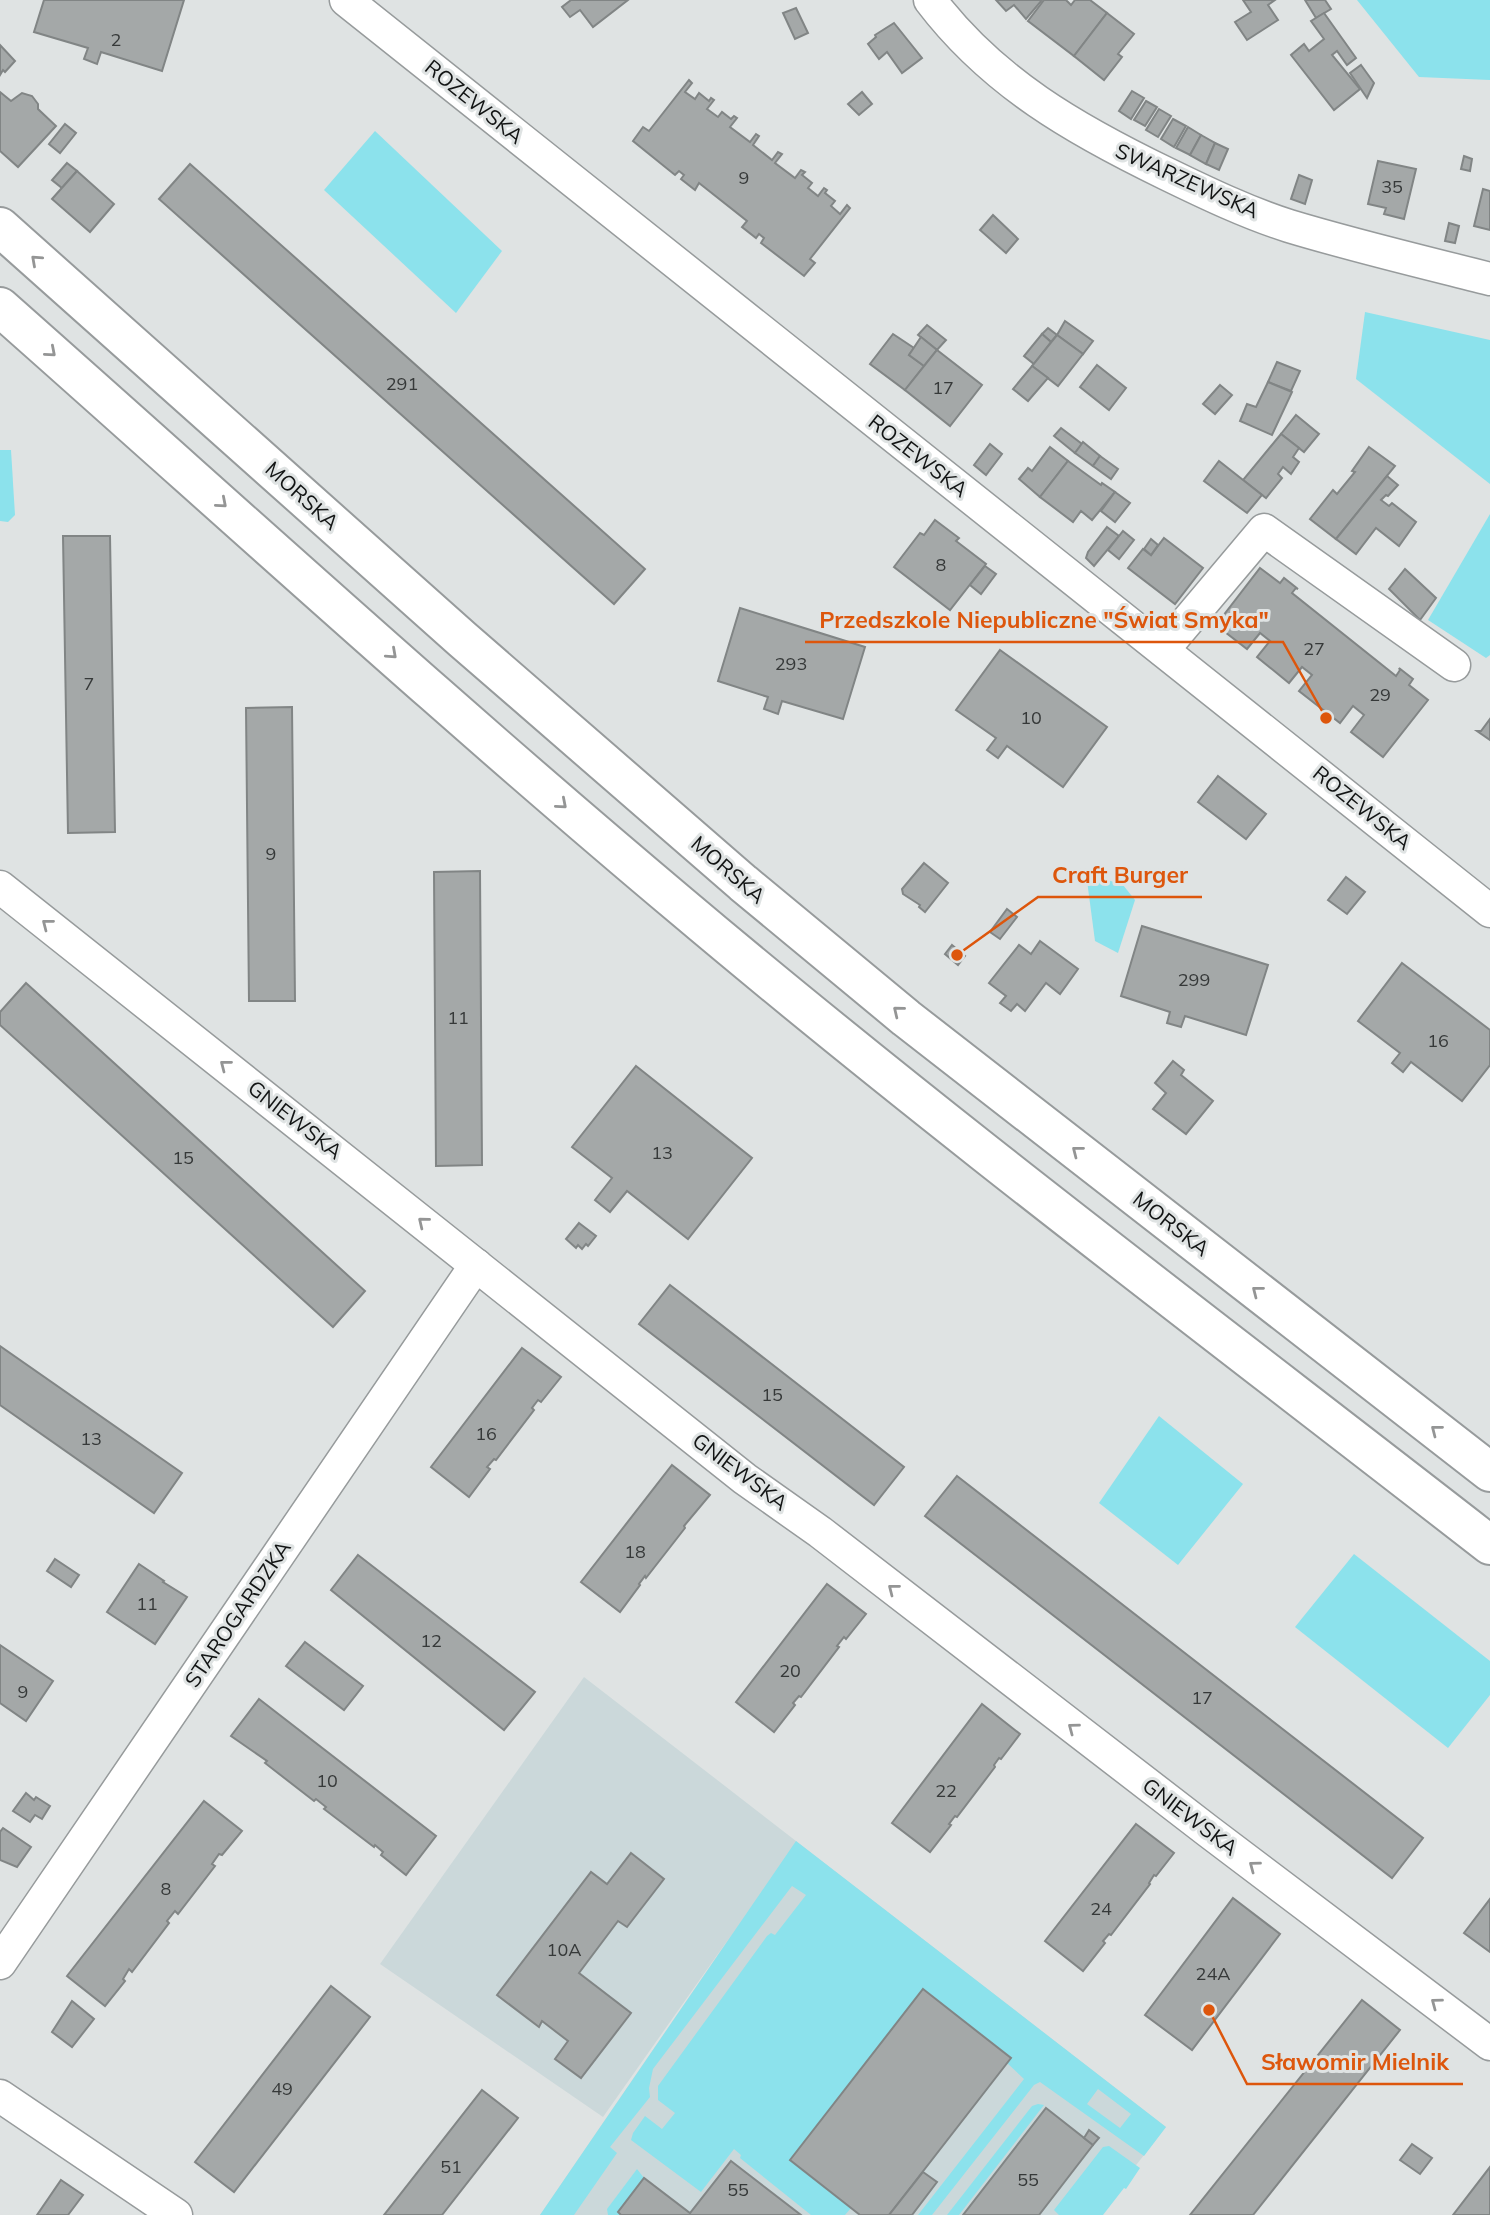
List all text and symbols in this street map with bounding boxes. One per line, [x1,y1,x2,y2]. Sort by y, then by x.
house number: 2 [111,28,121,51]
street label: ROZEWSKA [420,54,530,149]
street label: SWARZEWSKA [1112,137,1264,224]
house number: 9 [739,166,749,189]
house number: 35 [1381,175,1403,198]
one-way arrow [32,255,45,268]
one-way arrow [43,344,56,356]
house number: 291 [386,372,418,395]
house number: 17 [932,376,954,399]
street label: ROZEWSKA [864,408,974,503]
street label: MORSKA [261,455,345,535]
one-way arrow [214,494,227,507]
house number: 8 [936,553,946,576]
callout: Przedszkole Niepubliczne "Świat Smyka" [805,598,1283,642]
text: Przedszkole Niepubliczne "Świat Smyka" [819,605,1269,634]
house number: 27 [1303,637,1325,660]
one-way arrow [384,646,397,658]
house number: 293 [775,652,807,675]
house number: 7 [84,672,94,695]
house number: 29 [1369,683,1391,706]
house number: 10 [1020,706,1042,729]
street label: ROZEWSKA [1308,760,1418,855]
one-way arrow [554,796,567,808]
street label: MORSKA [686,830,772,909]
house number: 9 [266,842,276,865]
callout: Craft Burger [1038,853,1202,897]
text: Craft Burger [1052,860,1188,889]
one-way arrow [42,920,54,933]
house number: 299 [1178,968,1210,991]
house number: 11 [447,1006,469,1029]
one-way arrow [893,1007,906,1019]
house number: 16 [1427,1029,1449,1052]
one-way arrow [221,1061,233,1074]
street label: GNIEWSKA [243,1074,349,1165]
house number: 13 [651,1141,673,1164]
house number: 15 [172,1146,194,1169]
one-way arrow [1073,1146,1085,1159]
street label: MORSKA [1128,1185,1216,1262]
one-way arrow [418,1218,431,1230]
one-way arrow [1252,1286,1264,1299]
house number: 15 [761,1383,783,1406]
house number: 16 [475,1422,497,1445]
one-way arrow [1431,1426,1444,1439]
house number: 13 [80,1427,102,1450]
street label: GNIEWSKA [688,1427,794,1516]
street label: STAROGARDZKA [178,1535,296,1692]
house number: 18 [624,1540,646,1563]
one-way arrow [888,1584,901,1597]
house number: 11 [136,1592,158,1615]
house number: 12 [420,1629,442,1652]
house number: 20 [779,1659,801,1682]
house number: 9 [18,1680,28,1703]
house number: 17 [1191,1686,1213,1709]
one-way arrow [1068,1723,1081,1736]
house number: 10 [316,1769,338,1792]
street label: GNIEWSKA [1138,1772,1244,1861]
house number: 22 [935,1779,957,1802]
one-way arrow [1249,1861,1262,1874]
house number: 8 [161,1877,171,1900]
house number: 24 [1090,1897,1112,1920]
house number: 10A [547,1938,581,1961]
house number: 24A [1196,1962,1230,1985]
one-way arrow [1431,1998,1443,2011]
callout: Sławomir Mielnik [1247,2040,1463,2084]
text: Sławomir Mielnik [1261,2047,1450,2076]
house number: 49 [271,2077,293,2100]
house number: 51 [440,2155,462,2178]
house number: 55 [1017,2168,1039,2191]
house number: 55 [727,2178,749,2201]

